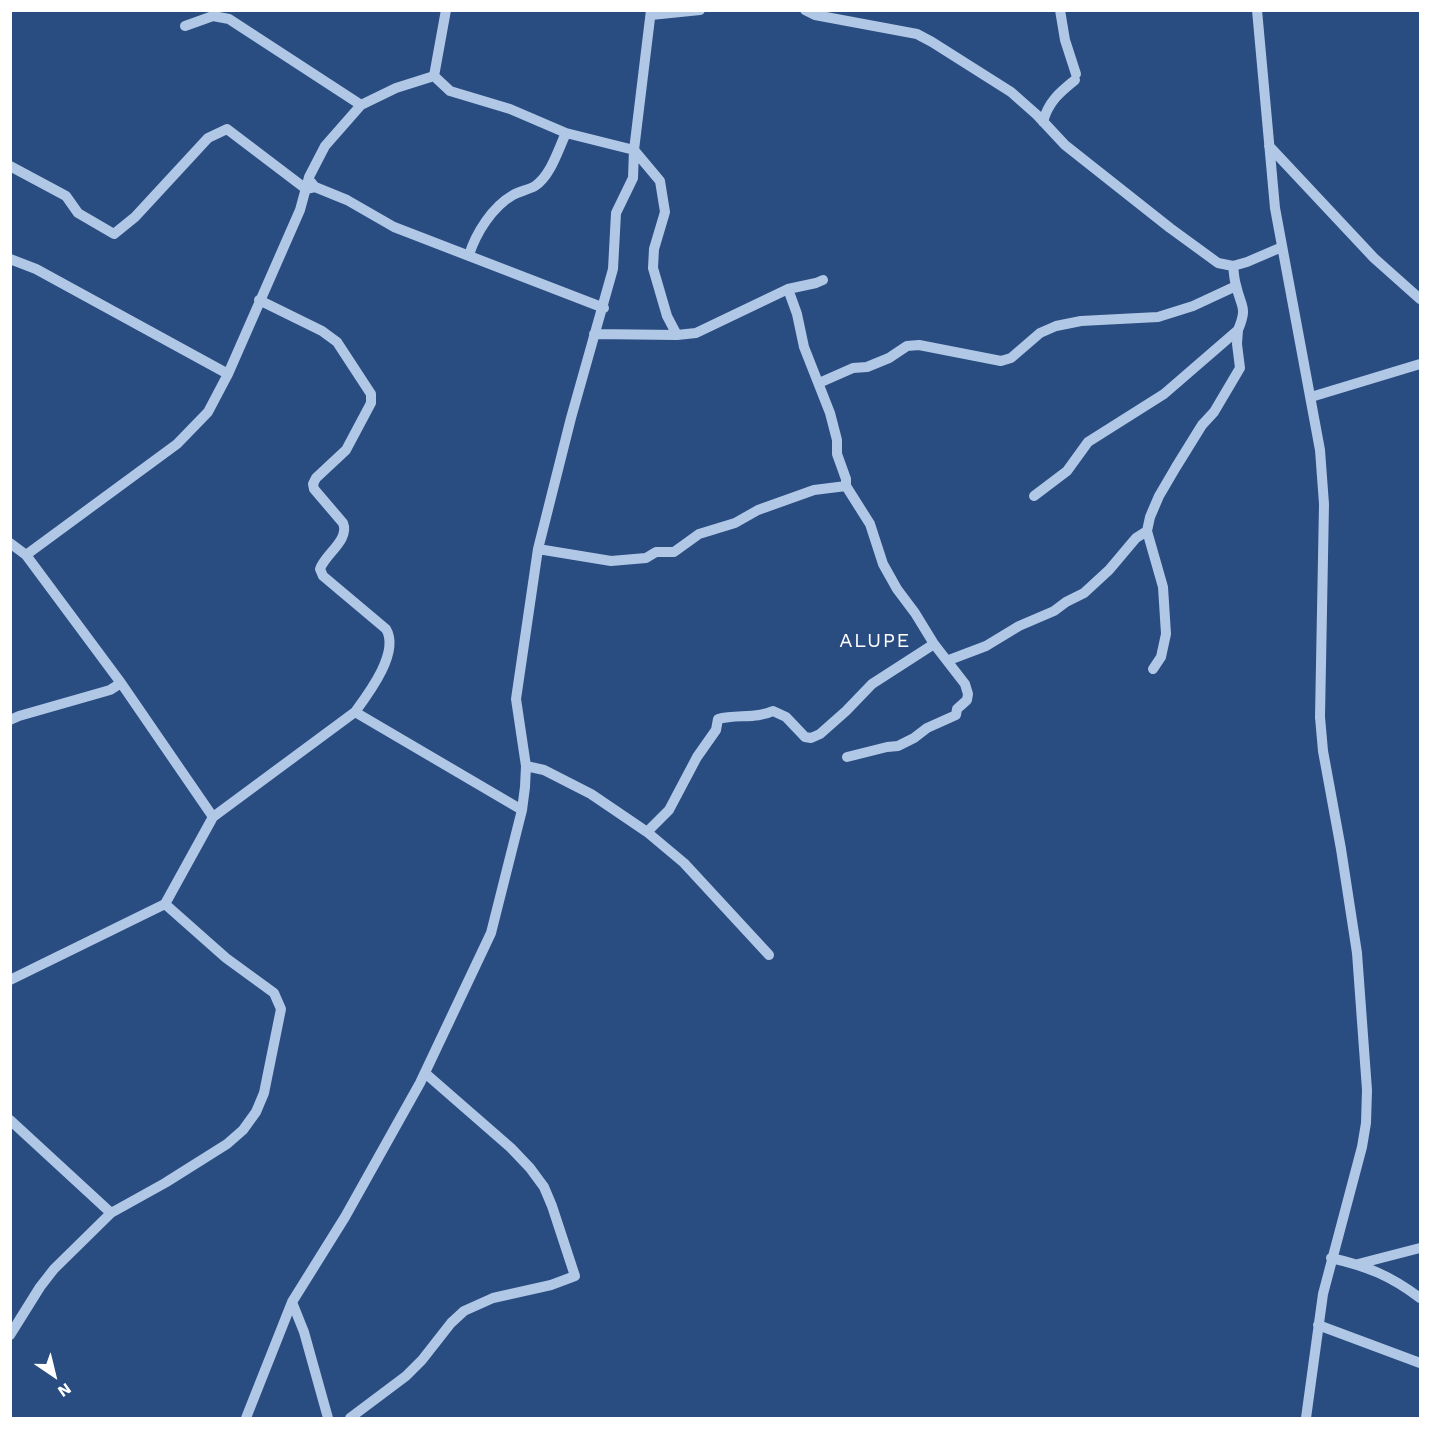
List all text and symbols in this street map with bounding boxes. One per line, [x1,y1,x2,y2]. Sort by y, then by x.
district label: ALUPE [839,629,911,653]
north arrow [24,1345,84,1405]
text: N [54,1379,75,1401]

